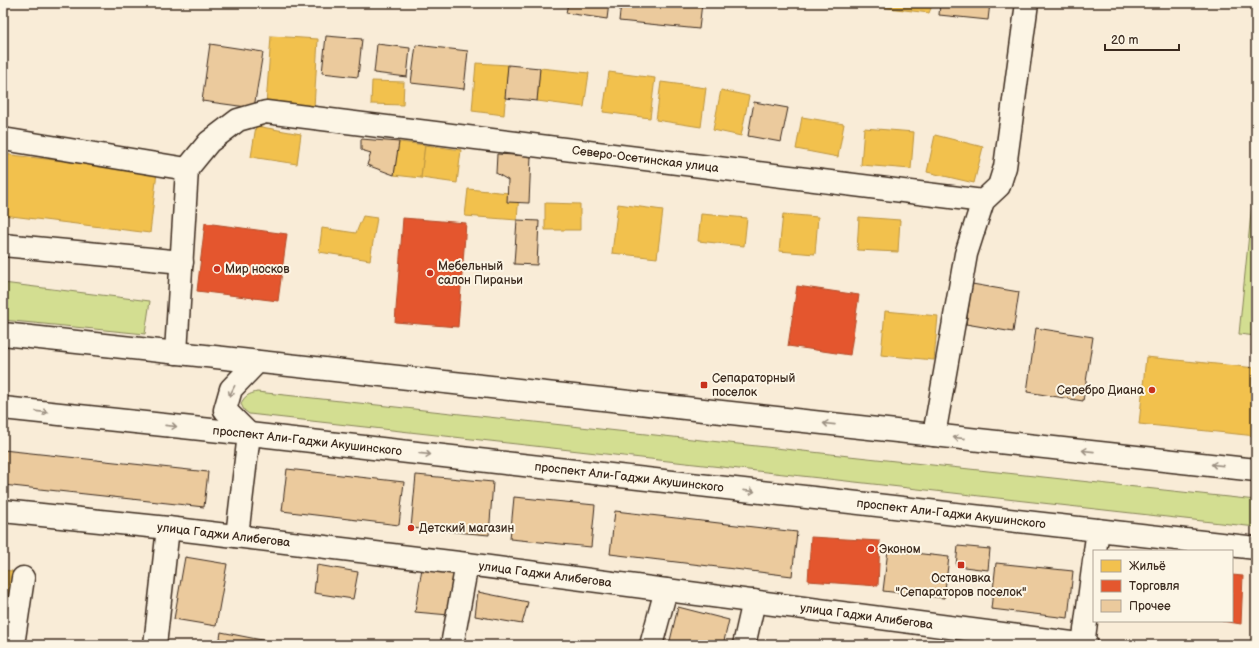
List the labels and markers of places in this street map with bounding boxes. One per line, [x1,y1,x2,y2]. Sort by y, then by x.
place label: Мебельный салон Пираньи [438,259,523,288]
place label: Мир носков [225,262,290,277]
marker: Мир носков [212,264,222,274]
marker: Мебельный салон Пираньи [425,268,435,278]
place label: Сепараторный поселок [712,371,796,400]
marker: Сепараторный поселок [699,380,709,390]
place label: Серебро Диана [1057,383,1144,398]
marker: Серебро Диана [1147,385,1157,395]
place label: Детский магазин [419,521,514,536]
marker: Детский магазин [406,523,416,533]
place label: Эконом [879,542,921,557]
marker: Эконом [866,544,876,554]
marker: Остановка "Сепараторов поселок" [956,560,966,570]
place label: Остановка "Сепараторов поселок" [895,571,1027,600]

